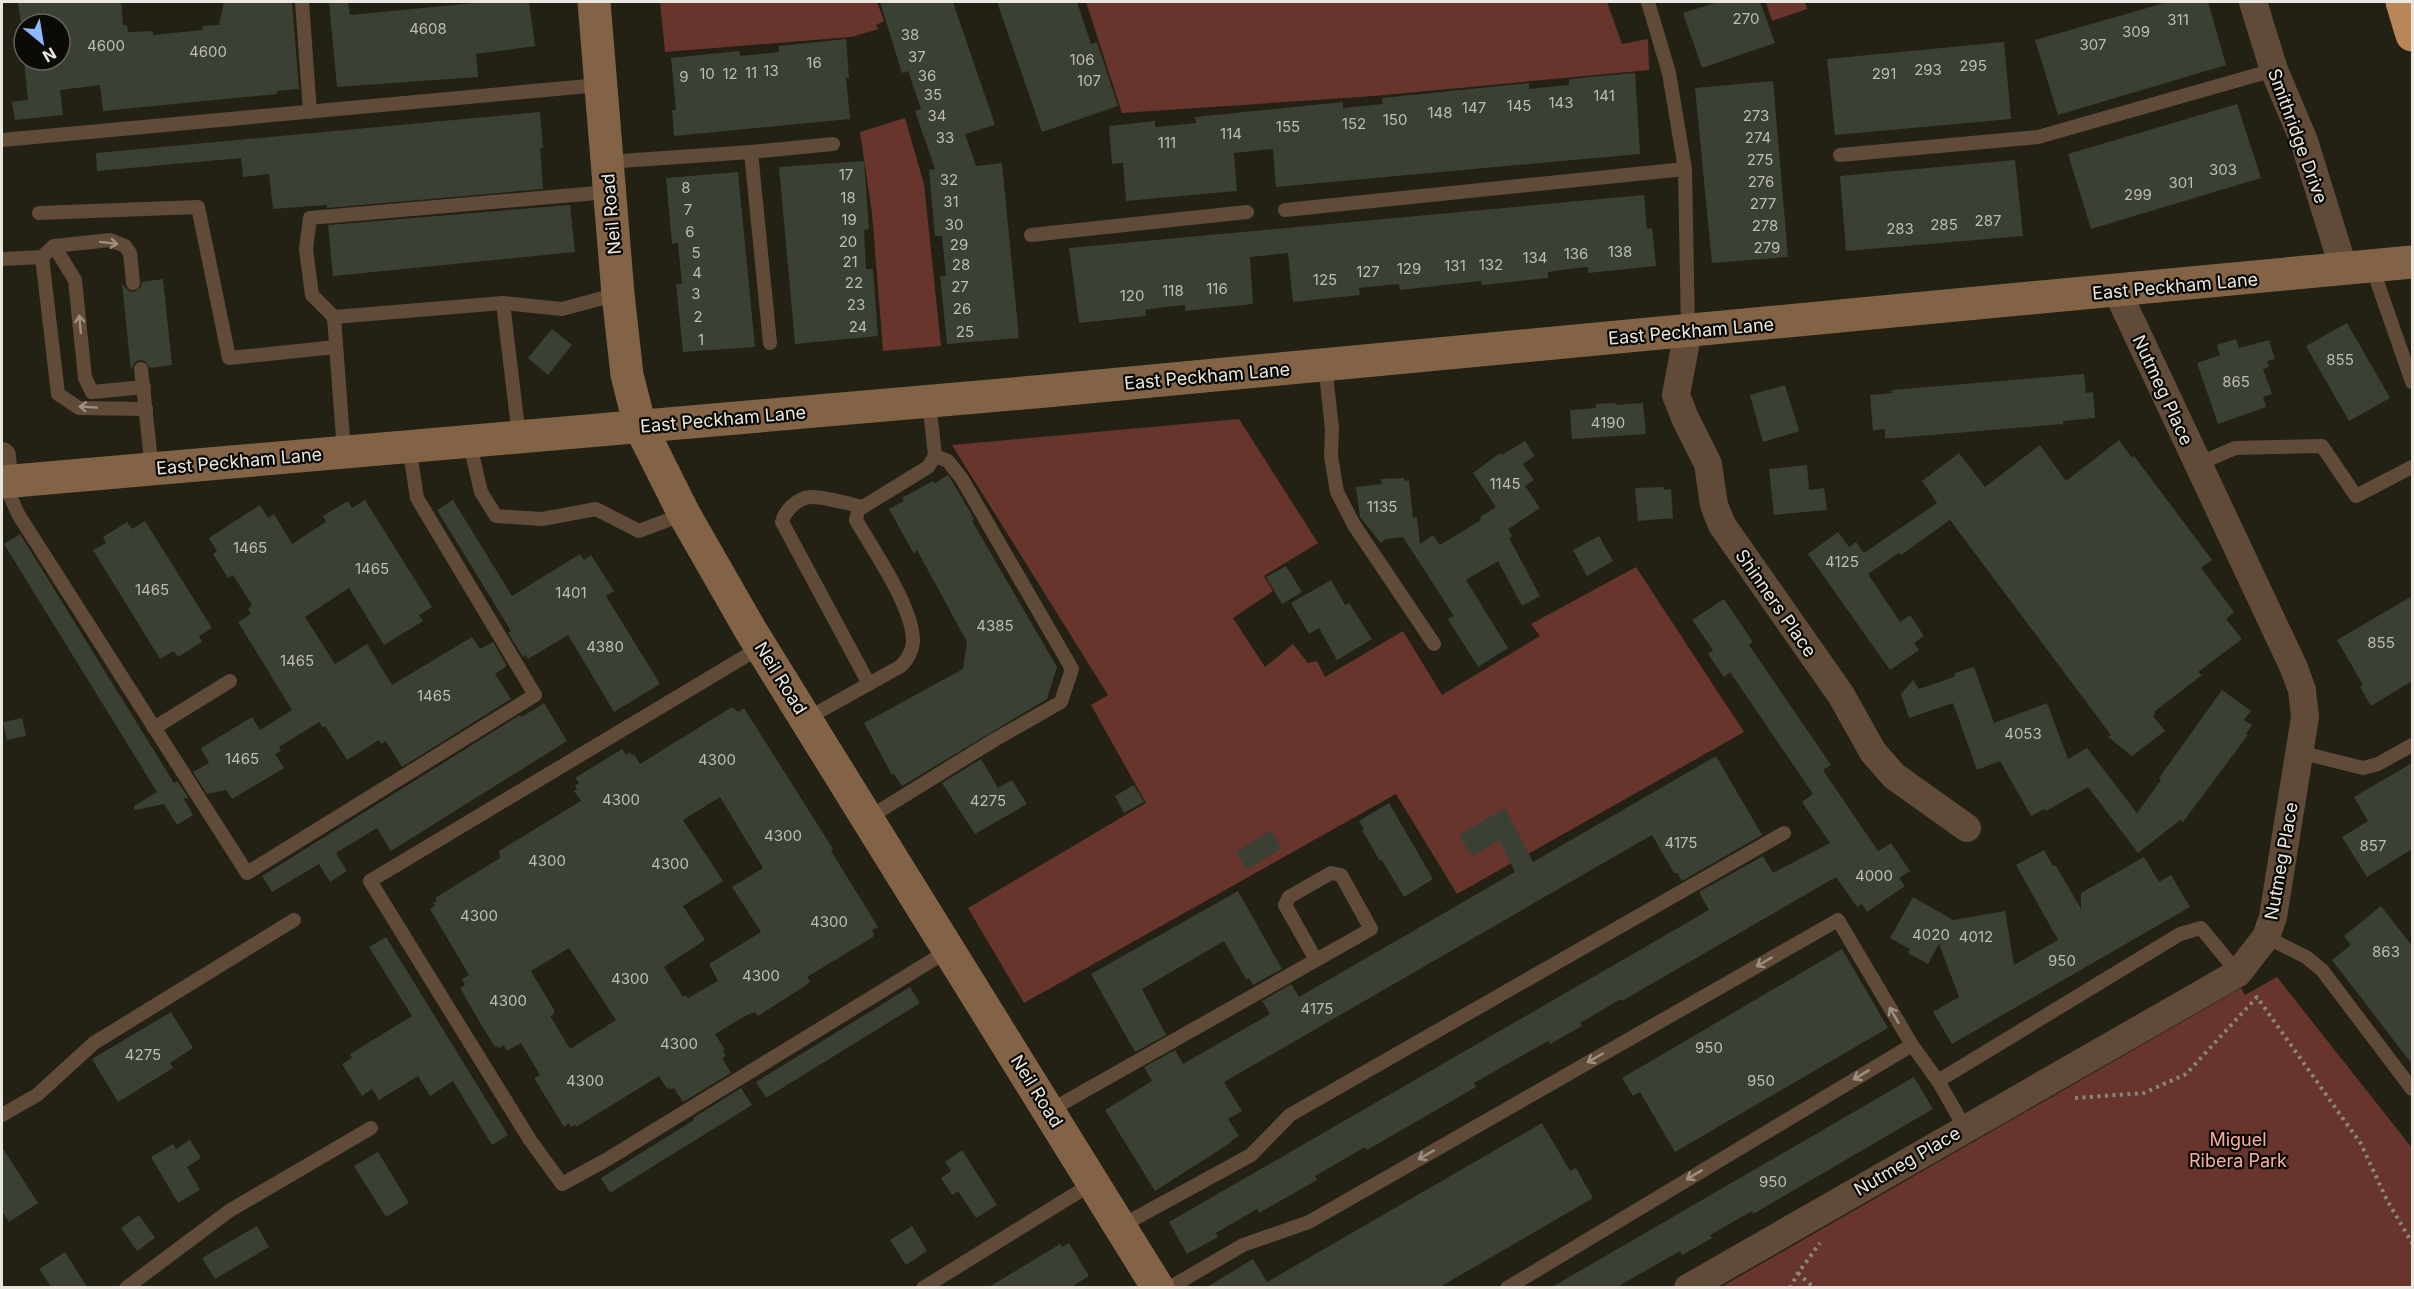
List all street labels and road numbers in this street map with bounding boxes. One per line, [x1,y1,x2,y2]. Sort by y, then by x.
street label: Smithridge Drive [2264,66,2332,206]
street label: Neil Road [597,173,625,255]
street label: East Peckham Lane [2091,268,2259,304]
street label: East Peckham Lane [1607,313,1775,349]
street label: Nutmeg Place [2128,332,2198,448]
street label: East Peckham Lane [1123,358,1291,394]
street label: East Peckham Lane [639,401,807,437]
street label: East Peckham Lane [155,443,323,479]
street label: Shinners Place [1731,545,1821,661]
street label: Neil Road [751,638,811,718]
street label: Nutmeg Place [2260,800,2302,922]
street label: Neil Road [1007,1051,1067,1131]
street label: Nutmeg Place [1850,1122,1964,1200]

